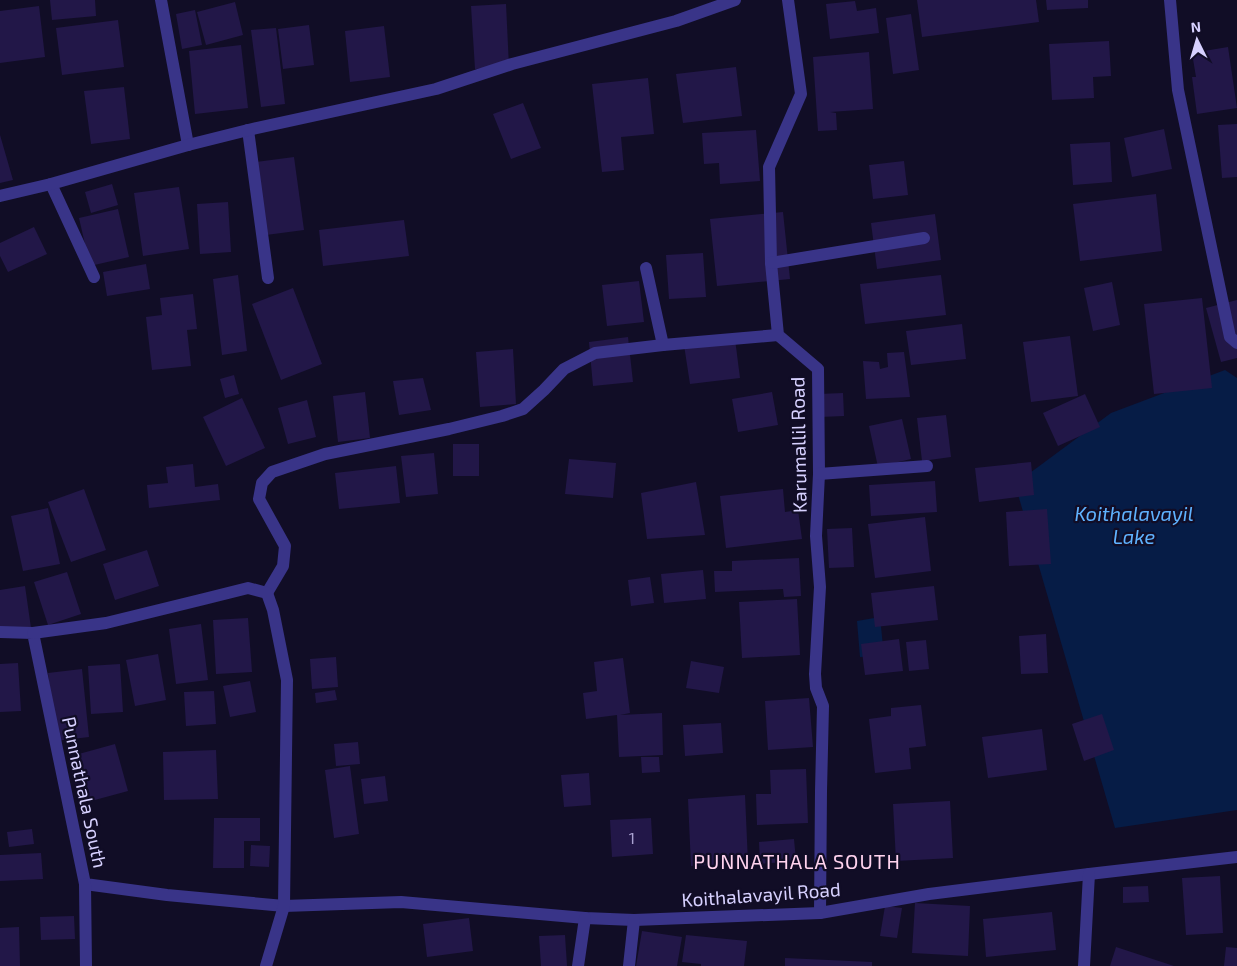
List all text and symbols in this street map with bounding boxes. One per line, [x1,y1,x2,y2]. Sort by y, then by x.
north arrow [1172,15,1222,65]
text: N [1190,18,1202,35]
street label: Karumallil Road [785,377,811,513]
water label: Koithalavayil Lake [1074,501,1194,548]
street label: Punnathala South [58,714,112,870]
house number: 1 [629,828,635,847]
district label: PUNNATHALA SOUTH [693,849,901,873]
street label: Koithalavayil Road [681,877,841,911]

